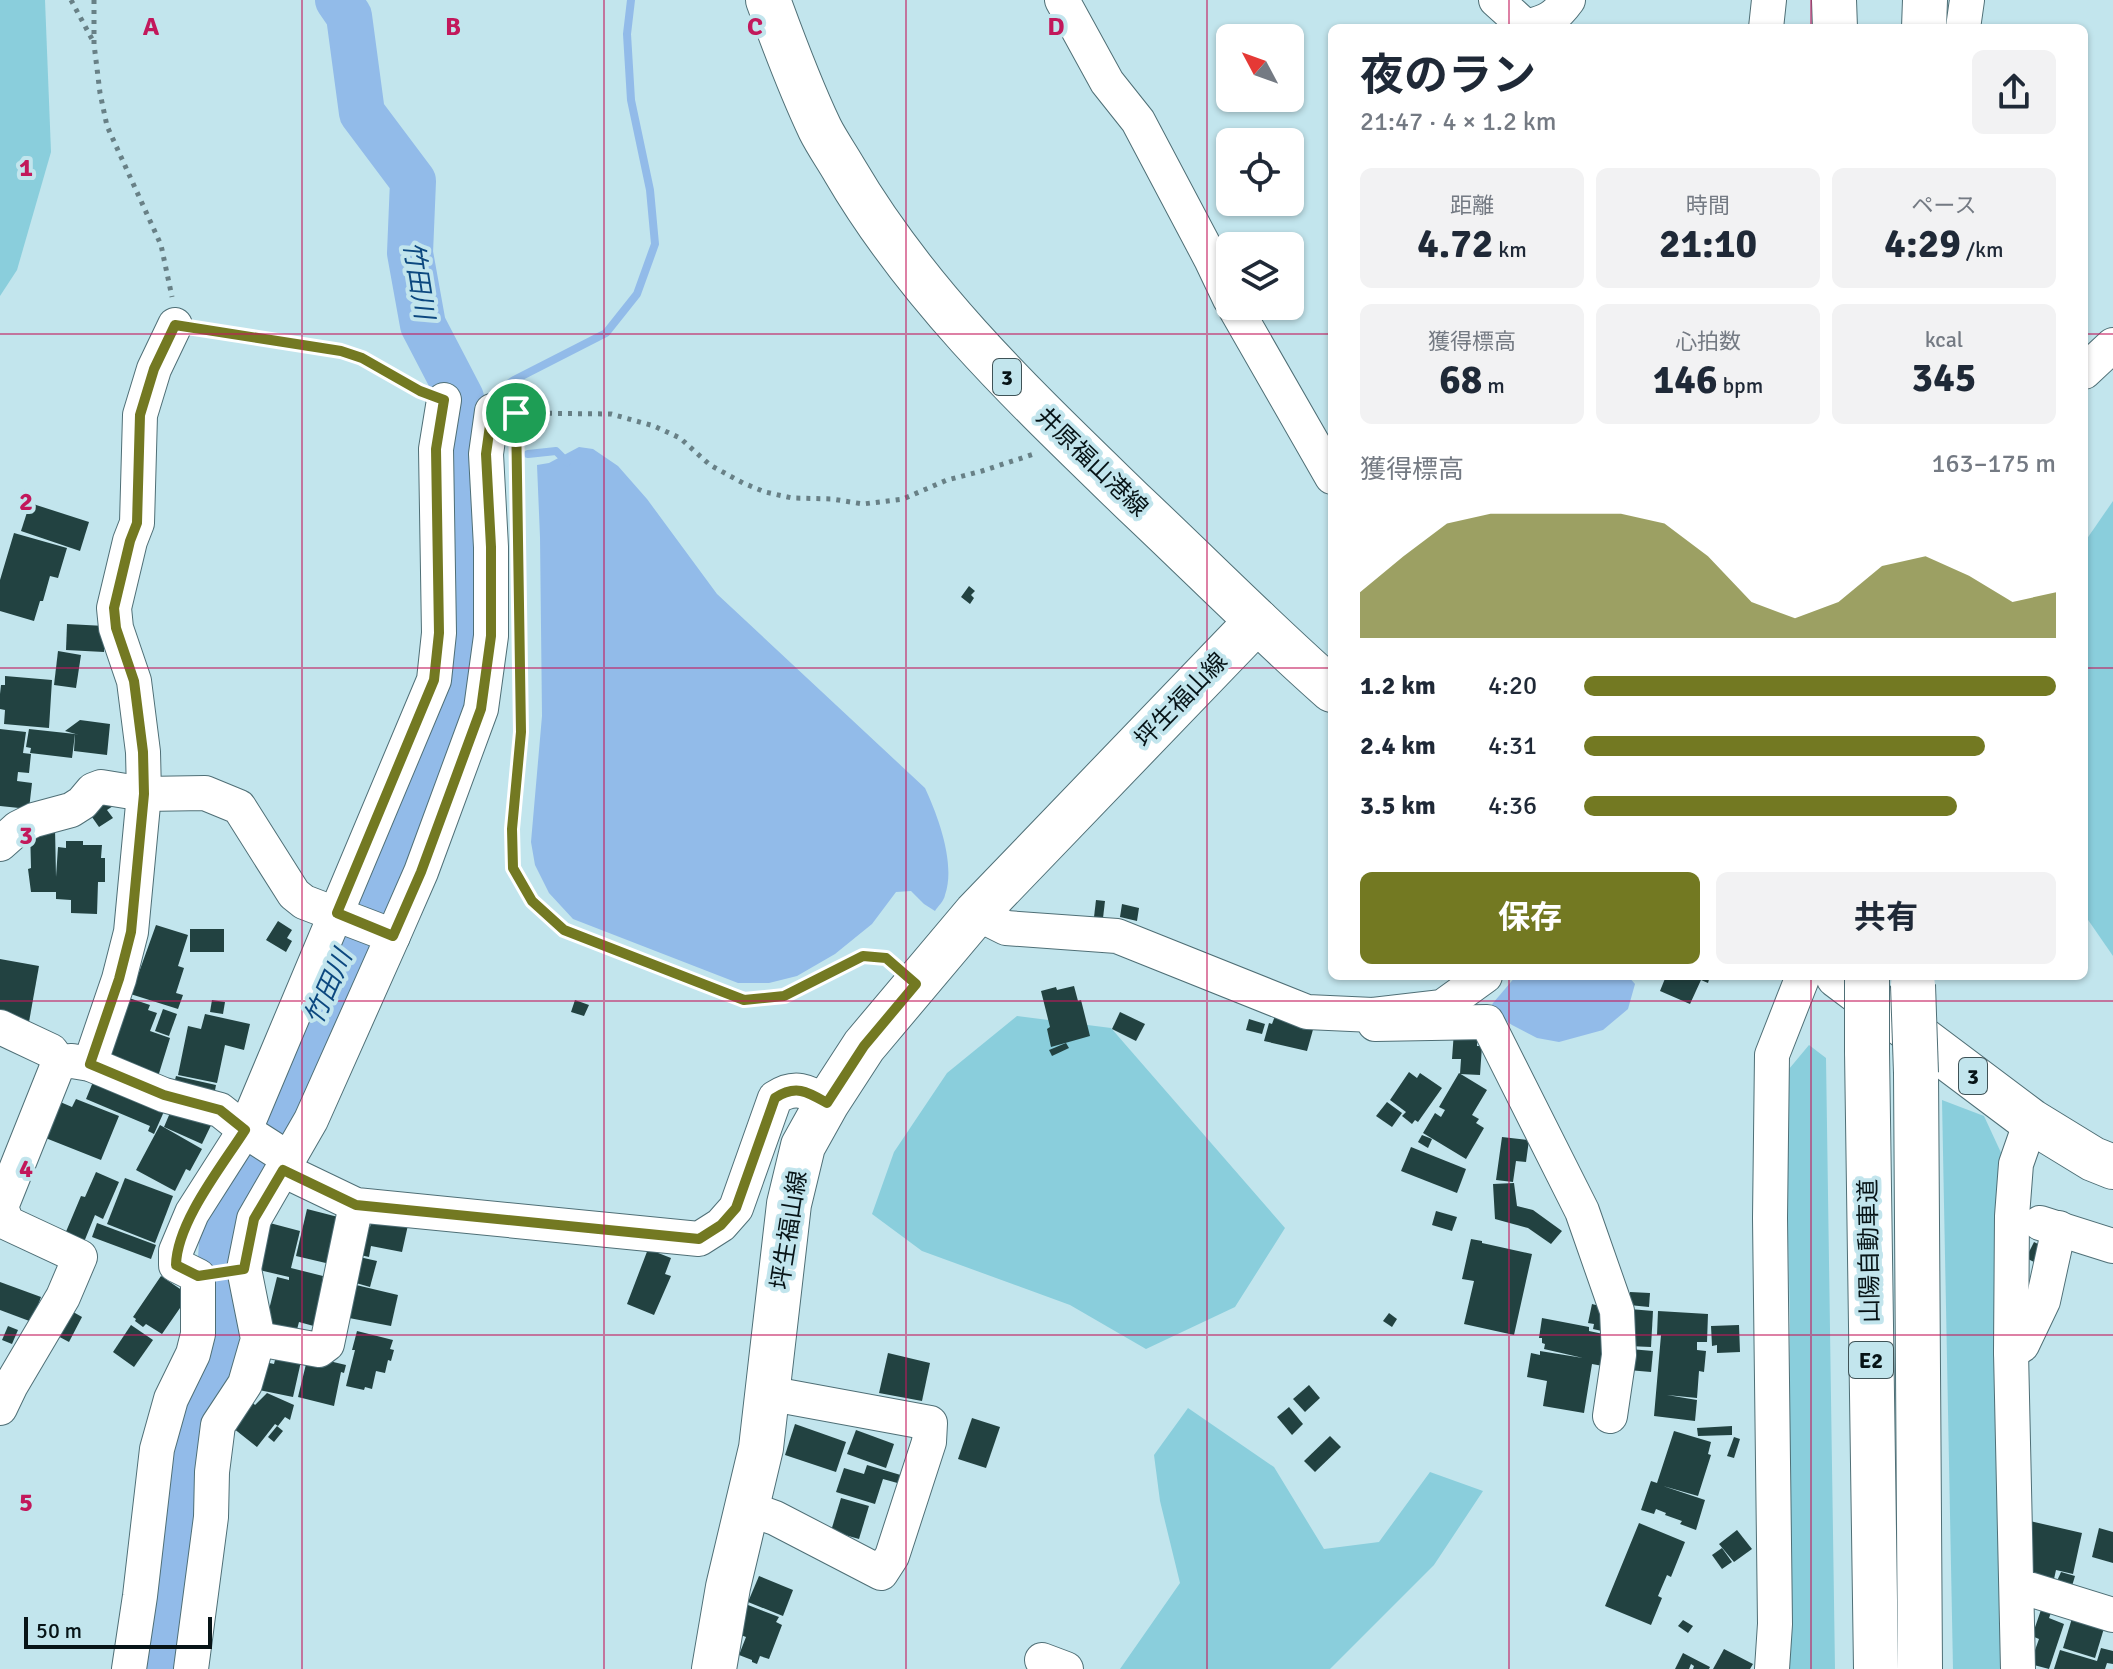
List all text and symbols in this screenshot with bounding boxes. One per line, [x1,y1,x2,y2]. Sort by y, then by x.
text: A [143,11,160,43]
text: B [445,11,461,43]
text: C [747,11,763,43]
text: D [1047,11,1065,43]
north arrow [1216,24,1304,112]
map controls [1216,24,1304,320]
text: 夜のラン [1360,49,1536,103]
button: share [1972,50,2056,134]
text: 21:47 · 4 × 1.2 km [1360,106,1556,138]
button: locate [1216,128,1304,216]
text: 1 [19,152,33,184]
text: 距離 [1450,192,1494,219]
text: 時間 [1686,192,1730,219]
text: ペース [1912,192,1976,219]
text: 4.72 [1417,219,1493,269]
text: 21:10 [1659,219,1757,269]
text: 4:29 [1884,219,1961,269]
button: layers [1216,232,1304,320]
text: km [1493,236,1527,263]
text: /km [1961,236,2004,263]
water label: 竹田川 [396,239,440,324]
text: kcal [1925,326,1963,353]
text: 獲得標高 [1428,328,1516,355]
text: 心拍数 [1675,328,1741,355]
text: 345 [1912,353,1976,403]
text: 68 [1439,355,1482,405]
text: 146 [1653,355,1718,405]
road number: 3 [993,359,1021,395]
text: m [1482,372,1505,399]
text: bpm [1718,372,1763,399]
pin [482,379,550,447]
icon: arrive [494,391,538,435]
street label: 井原福山港線 [1030,401,1154,523]
text: 163–175 m [1932,448,2056,480]
text: 獲得標高 [1360,454,1464,486]
text: 2 [19,486,33,518]
street label: 坪生福山線 [1129,646,1233,754]
text: 1.2 km [1360,670,1436,702]
text: 4:20 [1488,670,1537,702]
text: 2.4 km [1360,730,1436,762]
text: 4:31 [1488,730,1537,762]
text: 3.5 km [1360,790,1436,822]
text: 4:36 [1488,790,1537,822]
text: 3 [19,820,33,852]
button: 保存 [1360,872,1700,964]
button: 共有 [1716,872,2056,964]
water label: 竹田川 [298,943,361,1030]
road number: 3 [1959,1058,1987,1094]
text: 4 [19,1153,33,1185]
street label: 坪生福山線 [765,1168,813,1292]
street label: 山陽自動車道 [1853,1179,1885,1323]
road number: E2 [1849,1342,1893,1378]
text: 5 [19,1487,33,1519]
scale bar [24,1613,212,1649]
text: 50 m [36,1617,82,1644]

